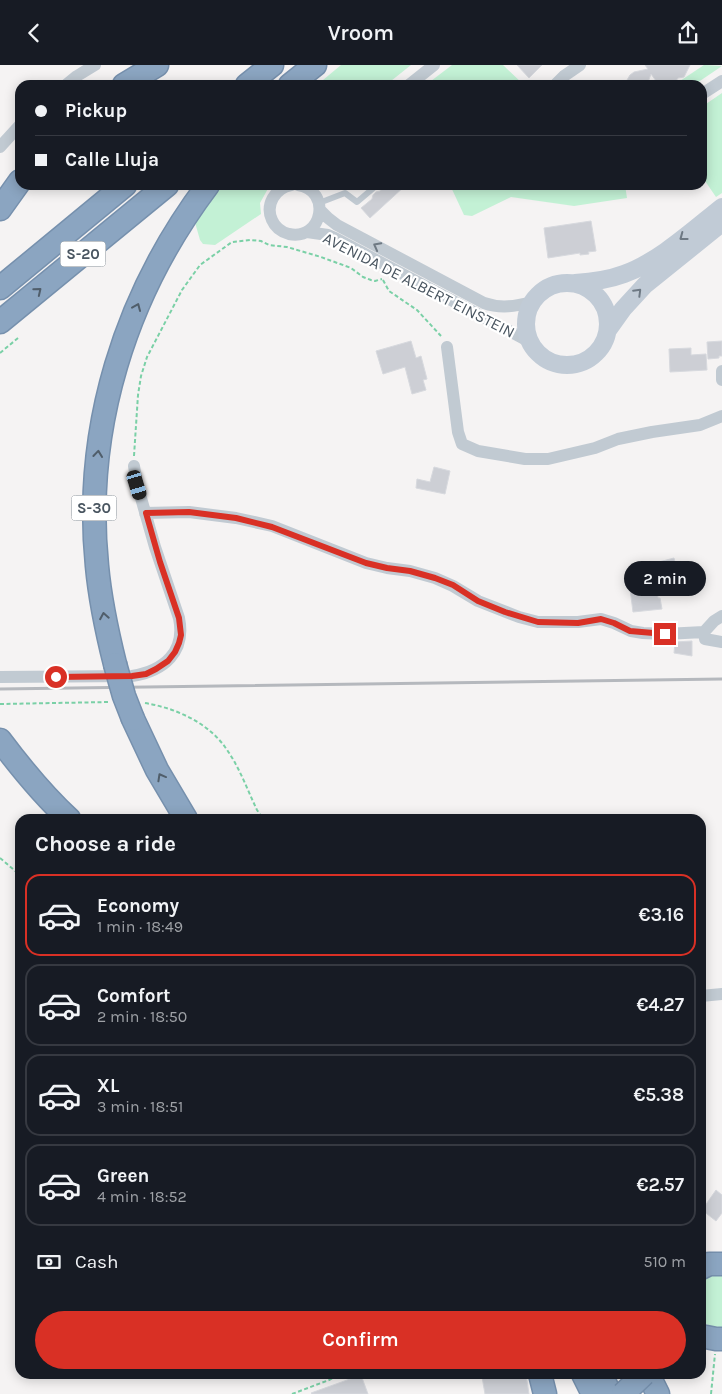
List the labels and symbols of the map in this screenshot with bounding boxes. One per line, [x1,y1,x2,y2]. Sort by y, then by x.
street label: AVENIDA DE ALBERT EINSTEIN [320,228,518,342]
one-way arrow [679,231,689,240]
road number: S-20 [61,241,106,267]
one-way arrow [373,242,382,252]
one-way arrow [32,288,41,297]
one-way arrow [632,288,641,297]
one-way arrow [131,303,142,312]
one-way arrow [92,450,103,458]
car [125,468,148,502]
road number: S-30 [72,495,116,521]
callout: 2 min [624,561,706,597]
one-way arrow [100,612,110,621]
route end [654,623,676,645]
route start [45,666,67,688]
one-way arrow [157,773,167,782]

